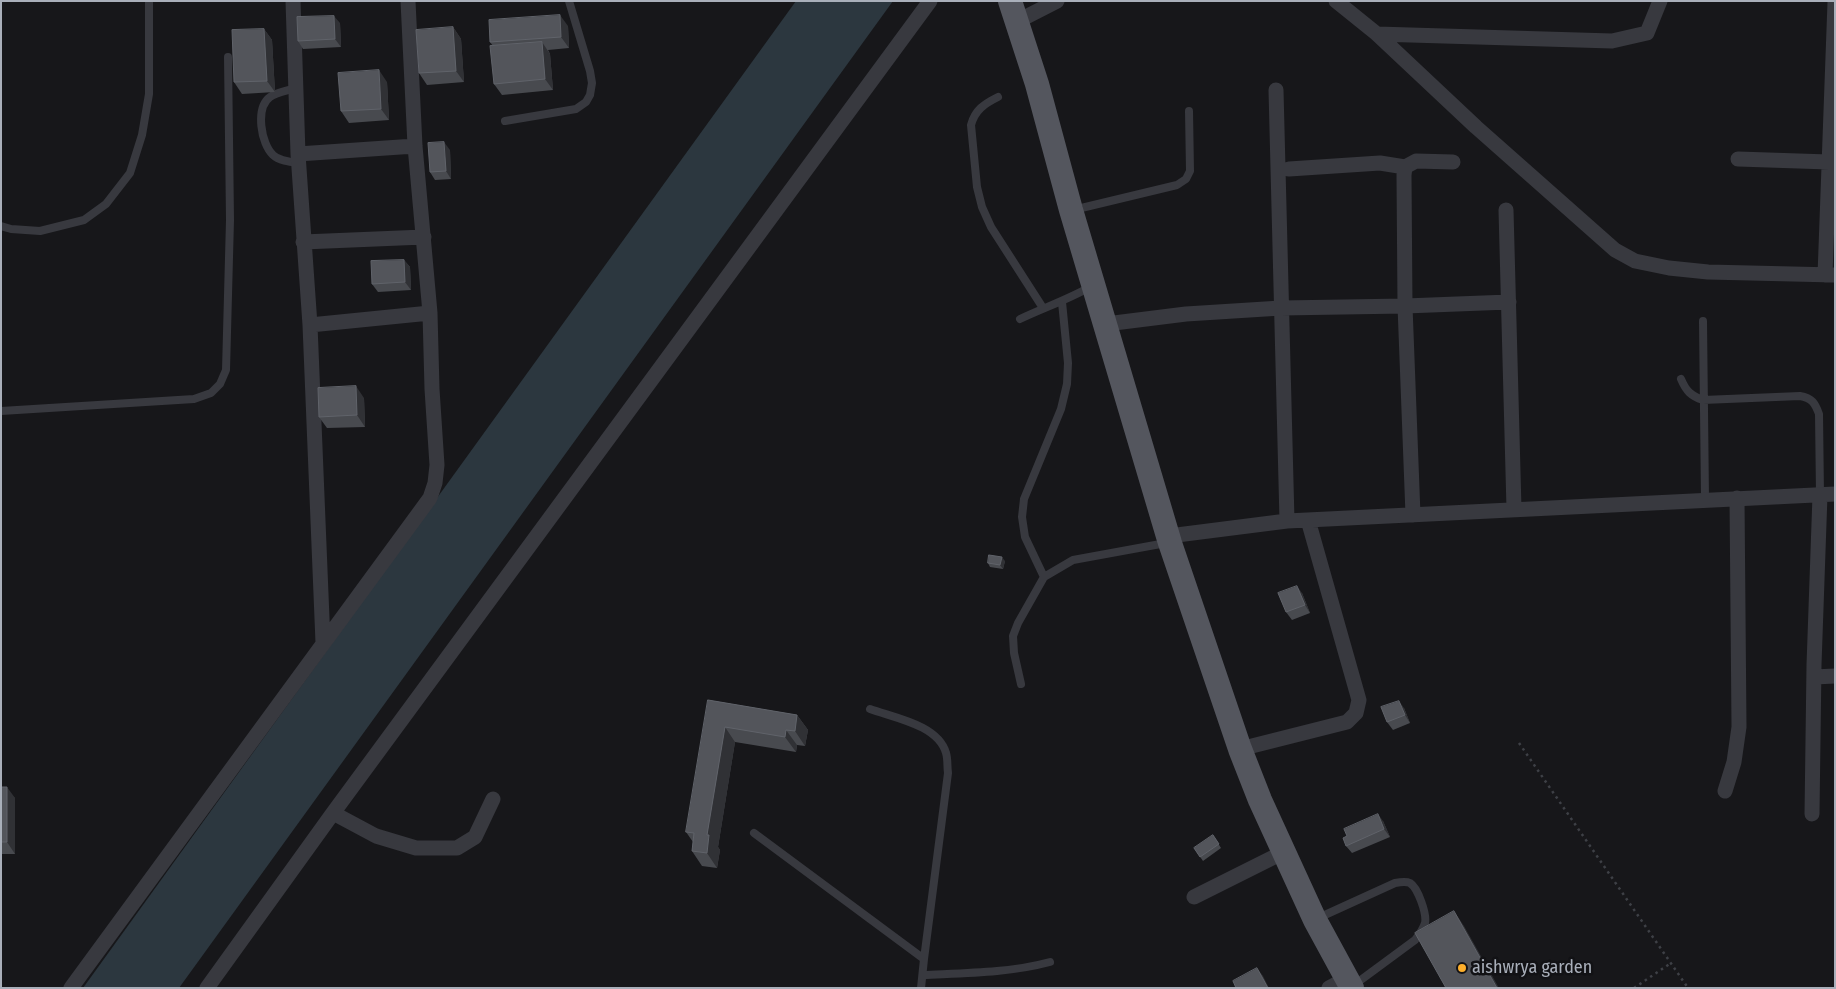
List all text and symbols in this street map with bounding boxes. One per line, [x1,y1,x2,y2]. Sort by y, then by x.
place label: aishwrya garden [1472,957,1592,979]
marker: aishwrya garden [1456,962,1468,974]

